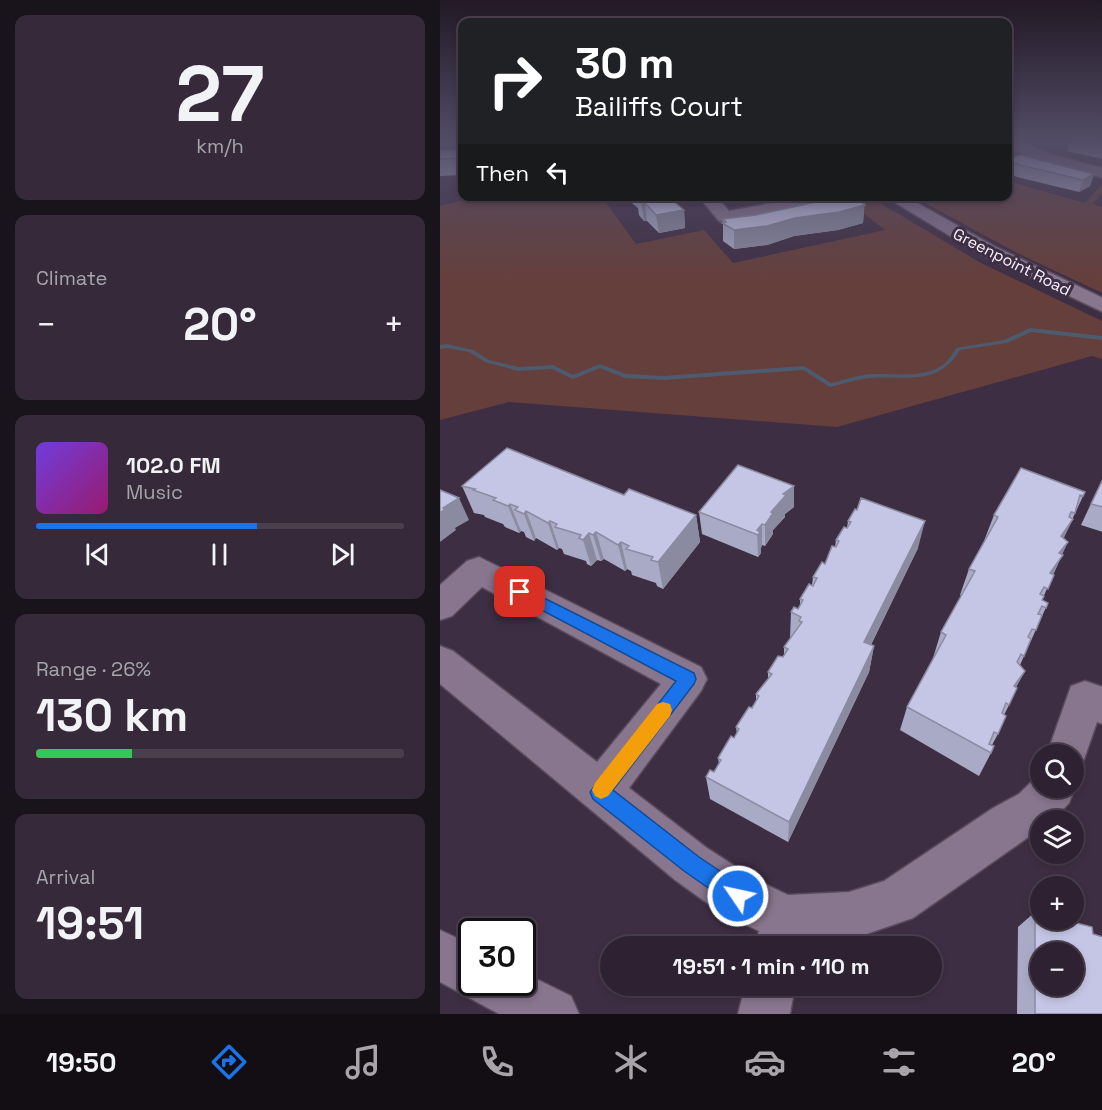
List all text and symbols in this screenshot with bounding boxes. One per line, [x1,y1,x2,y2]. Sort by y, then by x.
text: 30 m [575,37,674,90]
icon: right [476,42,554,120]
text: 27 [176,44,264,144]
text: Bailiffs Court [575,89,743,124]
text: km/h [196,133,244,159]
icon: left [541,156,574,189]
text: Then [476,159,529,187]
street label: Greenpoint Road [950,223,1074,301]
text: Climate [36,265,107,291]
text: 20° [183,296,257,353]
text: − [36,304,56,346]
text: + [384,304,404,346]
text: 102.0 FM [126,451,221,479]
text: Music [126,479,183,505]
icon: previous [81,538,114,571]
icon: pause [203,538,236,571]
icon: next [326,538,359,571]
pin [494,566,545,617]
icon: arrive [503,575,536,608]
text: Range · 26% [36,656,151,682]
text: 130 km [36,687,188,744]
map controls [1030,744,1084,996]
button: search [1030,744,1084,798]
button: layers [1030,810,1084,864]
text: Arrival [36,864,95,890]
position arrow [706,864,770,928]
button: + [1030,876,1084,930]
text: 19:51 [36,895,144,952]
speed limit sign: 30 [458,918,536,996]
button: − [1030,942,1084,996]
text: 19:51 · 1 min · 110 m [672,952,870,980]
icon: directions [208,1041,250,1083]
icon: music [342,1041,384,1083]
icon: phone [476,1041,518,1083]
icon: climate [610,1041,652,1083]
icon: car [744,1041,786,1083]
icon: filters [878,1041,920,1083]
text: 19:50 [46,1045,117,1080]
text: 20° [1012,1045,1056,1080]

